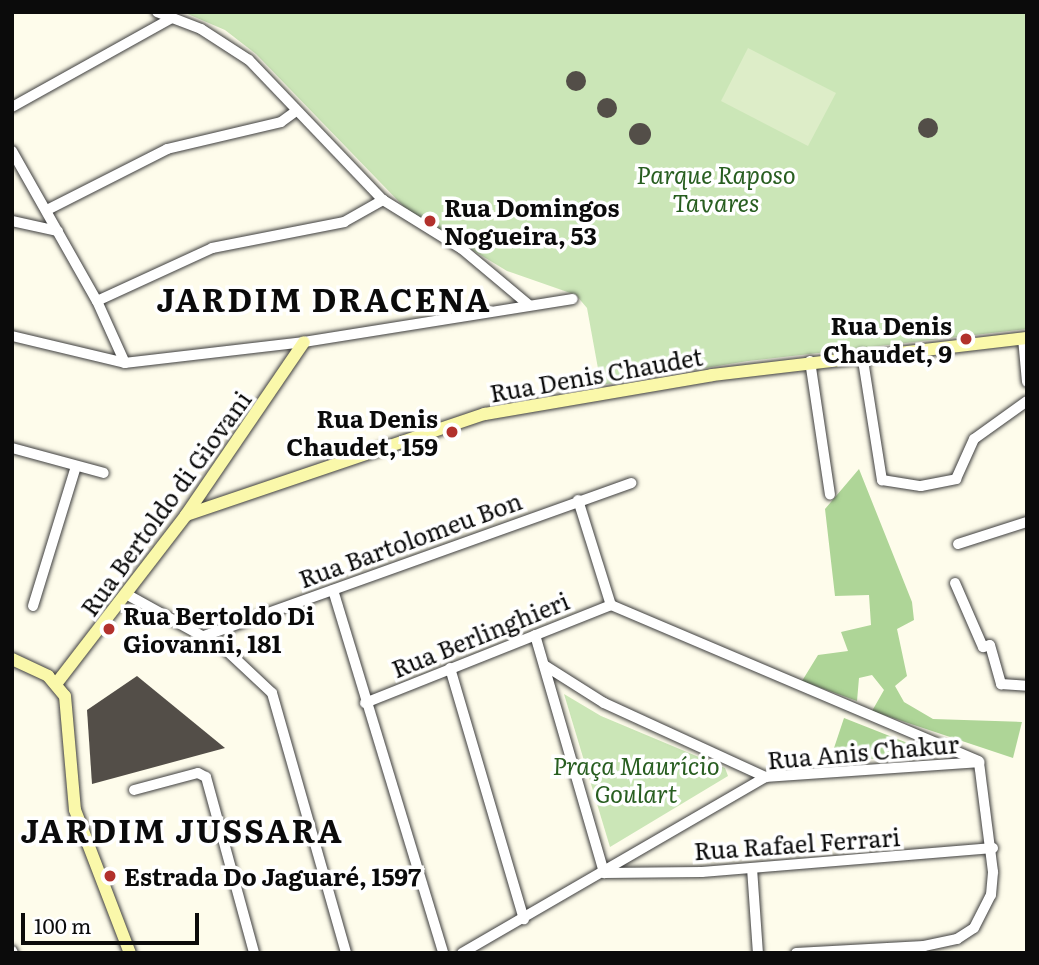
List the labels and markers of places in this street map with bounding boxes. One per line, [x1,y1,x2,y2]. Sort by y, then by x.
place label: Rua Domingos Nogueira, 53 [444,193,619,249]
marker: Rua Domingos Nogueira, 53 [422,213,438,229]
place label: Rua Denis Chaudet, 9 [823,311,952,367]
marker: Rua Denis Chaudet, 9 [958,331,974,347]
place label: Rua Denis Chaudet, 159 [286,404,438,460]
marker: Rua Denis Chaudet, 159 [444,424,460,440]
place label: Rua Bertoldo Di Giovanni, 181 [123,601,314,657]
marker: Rua Bertoldo Di Giovanni, 181 [101,621,117,637]
place label: Estrada Do Jaguaré, 1597 [124,862,421,890]
marker: Estrada Do Jaguaré, 1597 [102,868,118,884]

